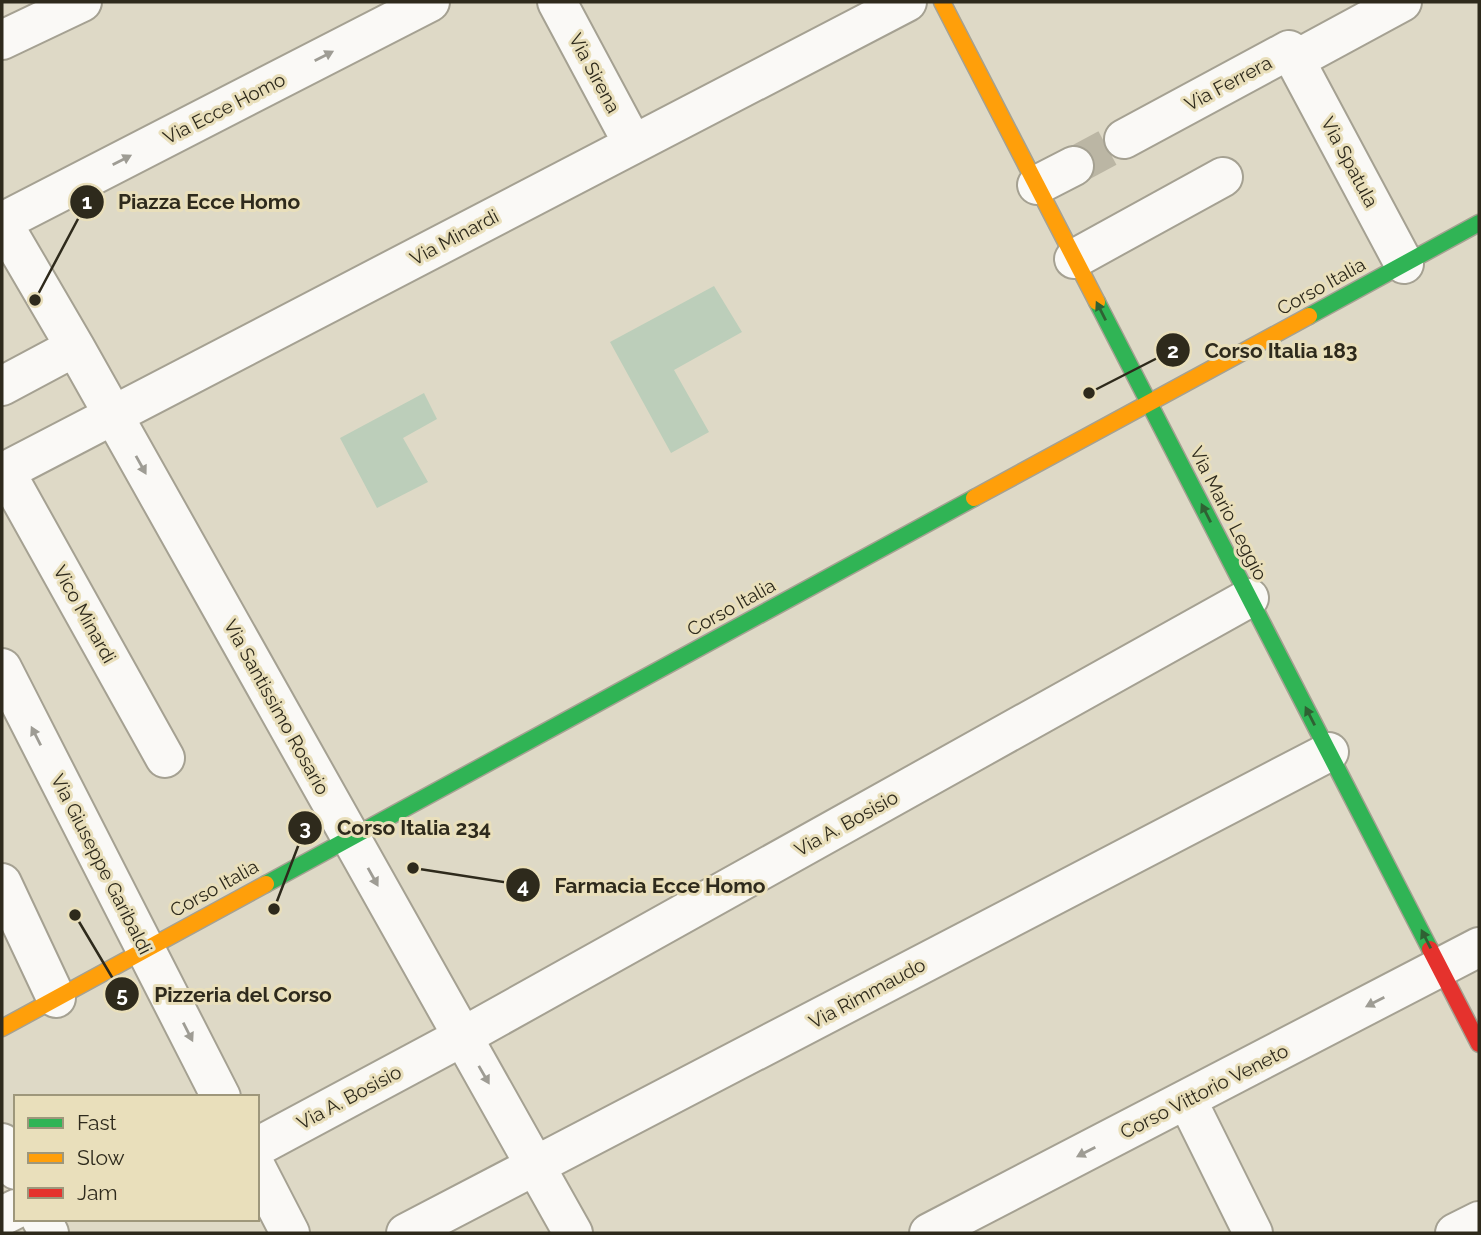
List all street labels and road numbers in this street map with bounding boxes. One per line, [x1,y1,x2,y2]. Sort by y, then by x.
street label: Via Sirena [565,29,625,117]
street label: Via Ferrera [1181,51,1275,115]
street label: Via Ecce Homo [159,68,289,148]
street label: Via Spatula [1317,113,1383,211]
street label: Via Minardi [406,205,502,269]
street label: Corso Italia [1273,253,1369,319]
street label: Via Mario Leggio [1186,442,1272,584]
street label: Vico Minardi [49,561,121,667]
street label: Corso Italia [683,574,779,640]
street label: Via Santissimo Rosario [220,616,334,798]
street label: Via Giuseppe Garibaldi [47,770,157,958]
street label: Via A. Bosisio [790,786,902,860]
street label: Corso Italia [166,855,262,921]
street label: Via Rimmaudo [805,953,929,1033]
street label: Corso Vittorio Veneto [1116,1039,1292,1143]
street label: Via A. Bosisio [293,1060,405,1134]

